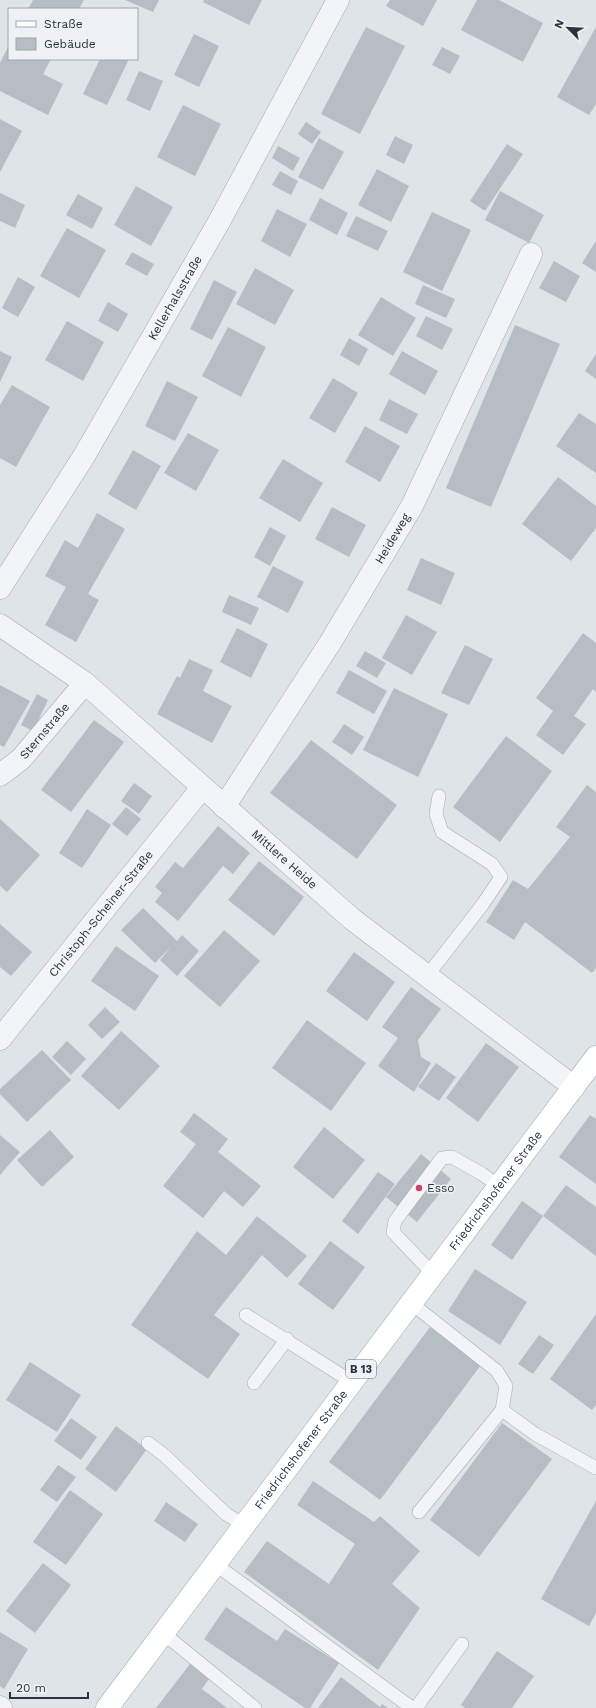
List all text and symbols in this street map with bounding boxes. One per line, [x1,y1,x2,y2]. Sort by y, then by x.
legend [8,8,138,60]
north arrow [548,8,588,48]
text: Straße [44,17,83,31]
text: N [552,18,567,31]
text: Gebäude [44,37,96,51]
street label: Kellerhalsstraße [145,253,205,342]
street label: Heideweg [372,510,413,566]
street label: Sternstraße [17,700,72,762]
street label: Mittlere Heide [249,827,320,892]
street label: Christoph-Scheiner-Straße [46,848,156,980]
street label: Friedrichshofener Straße [446,1128,545,1253]
place label: Esso [427,1181,455,1195]
marker: Esso [414,1183,424,1193]
road number: B 13 [346,1360,376,1378]
street label: Friedrichshofener Straße [252,1387,350,1512]
scale bar [10,1674,88,1700]
text: 20 m [16,1681,46,1695]

